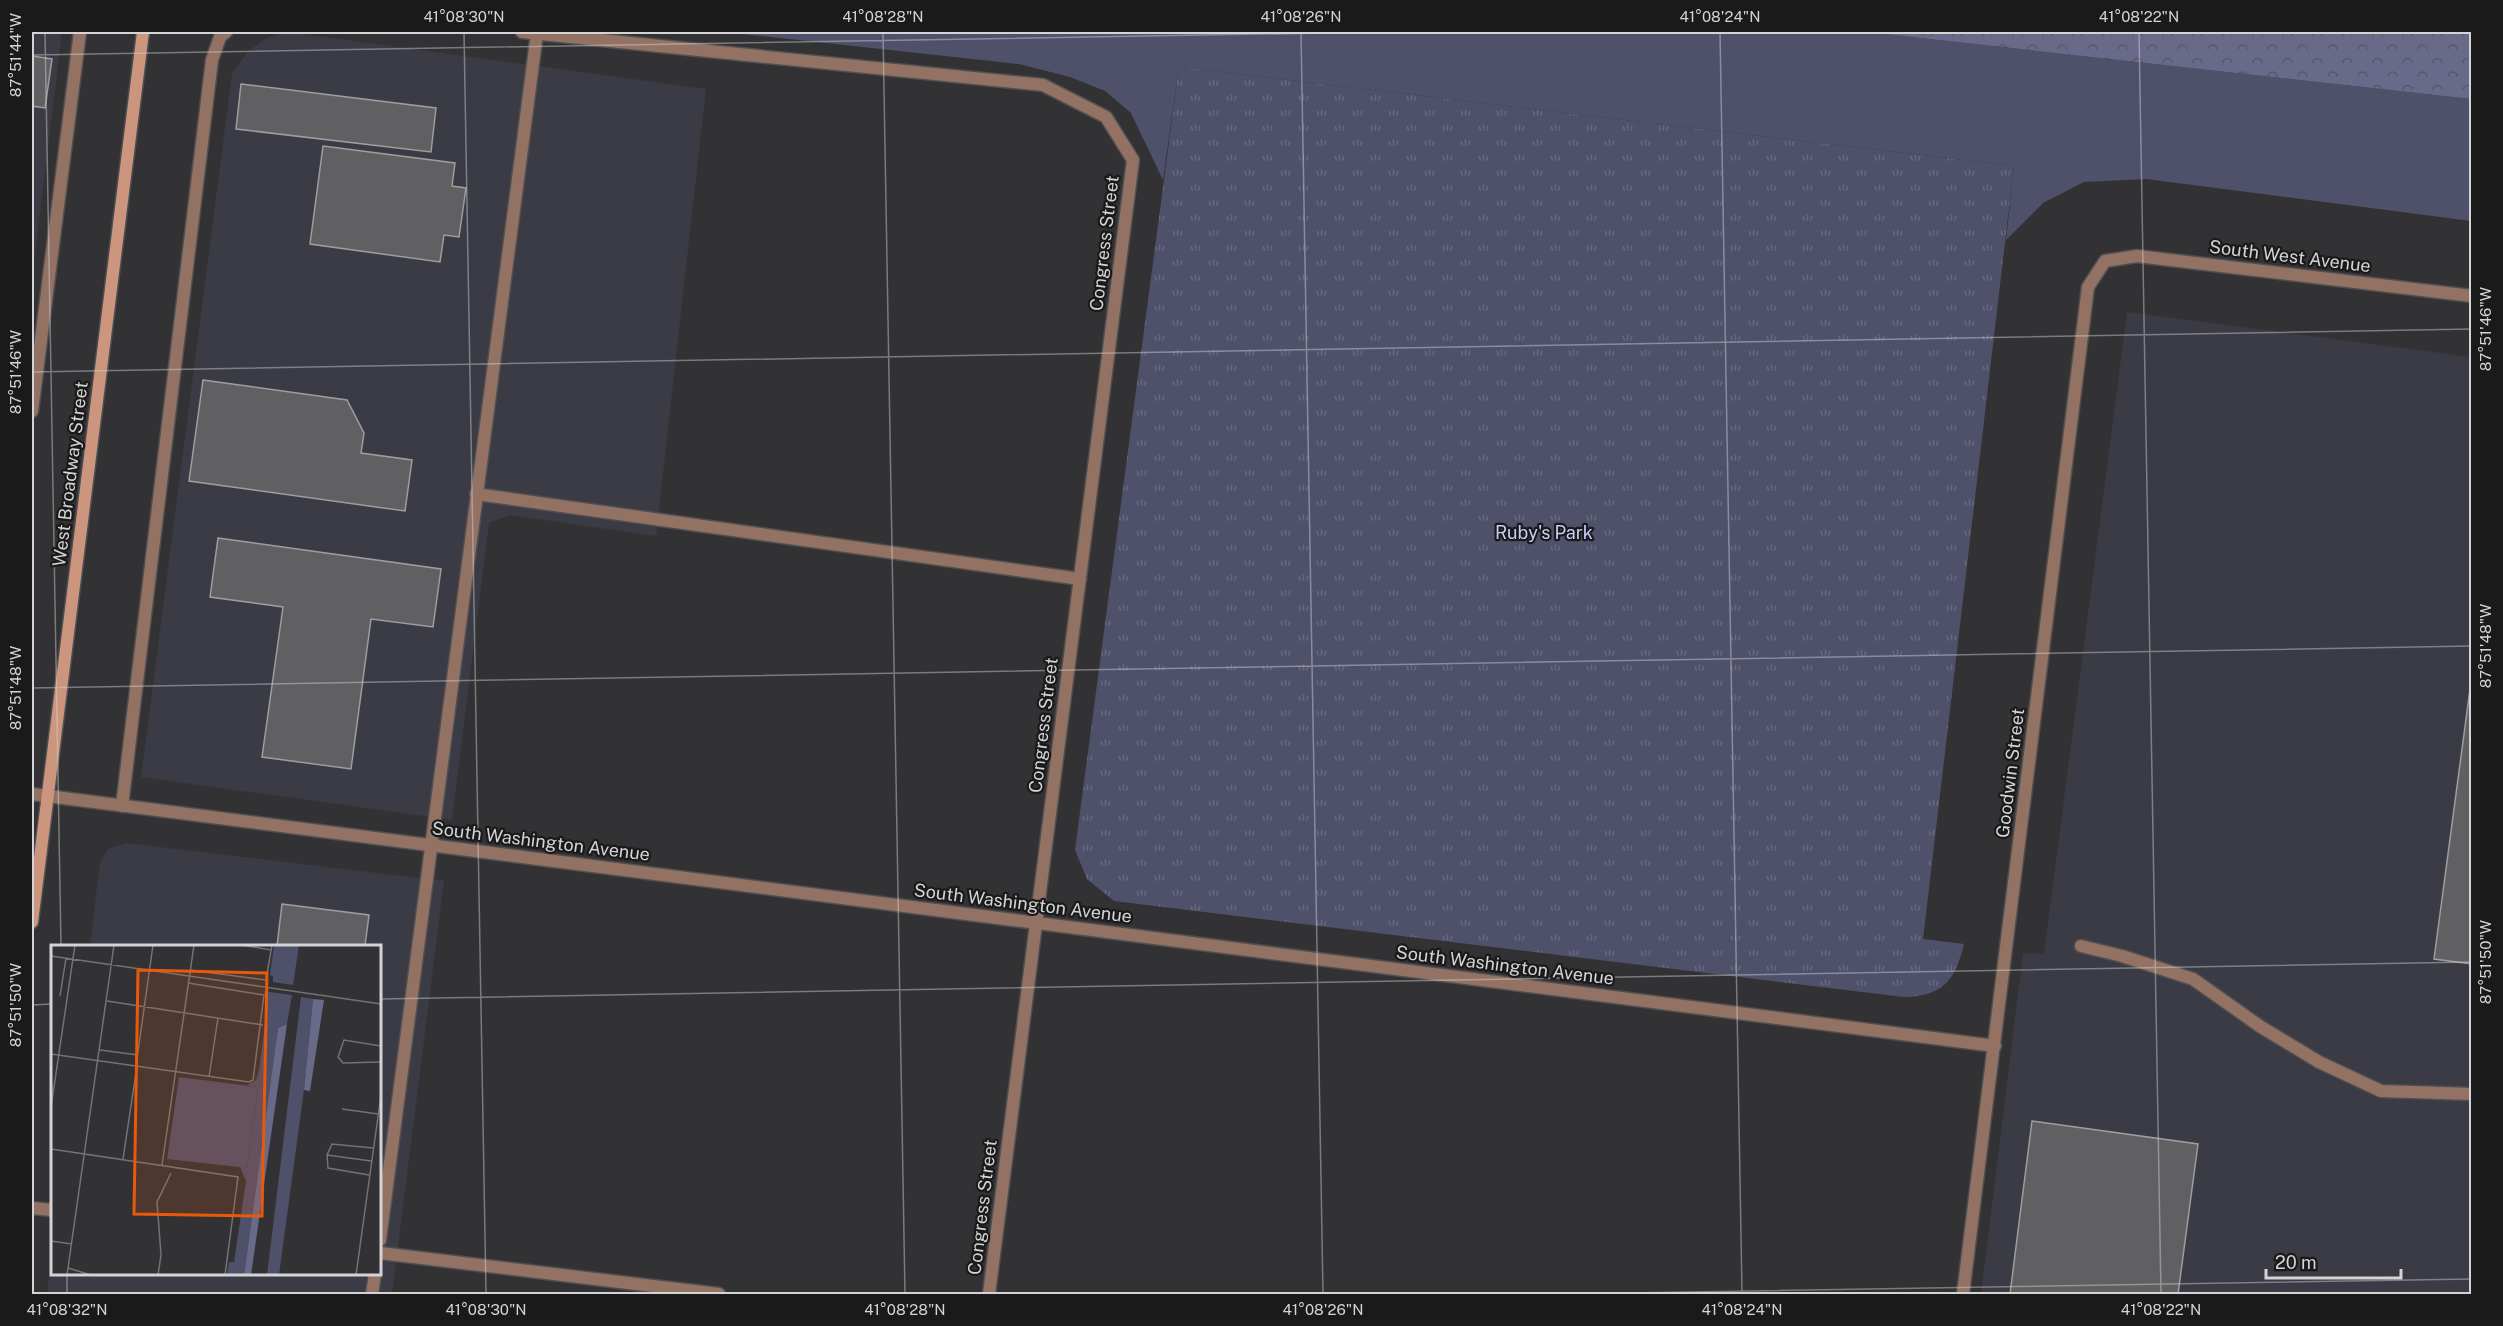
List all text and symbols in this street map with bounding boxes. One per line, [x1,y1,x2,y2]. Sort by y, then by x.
text: 41°08'30"N [423,8,505,25]
text: 41°08'28"N [842,8,924,25]
text: 41°08'26"N [1261,8,1341,25]
text: 41°08'24"N [1679,8,1761,25]
text: 41°08'22"N [2099,8,2179,25]
text: 87°51'44"W [7,13,24,97]
street label: Congress Street [1085,174,1123,312]
street label: South West Avenue [2208,236,2372,276]
text: 87°51'46"W [2477,287,2494,371]
text: 87°51'46"W [7,330,24,414]
street label: West Broadway Street [48,380,92,568]
park label: Ruby's Park [1495,522,1593,543]
text: 87°51'48"W [2477,604,2494,688]
text: 87°51'48"W [7,646,24,730]
street label: Congress Street [1024,656,1062,794]
street label: Goodwin Street [1992,707,2028,839]
street label: South Washington Avenue [431,817,651,865]
street label: South Washington Avenue [913,879,1133,927]
text: 87°51'50"W [2477,920,2494,1004]
street label: South Washington Avenue [1395,941,1615,989]
inset map [51,945,381,1275]
text: 87°51'50"W [7,963,24,1047]
street label: Congress Street [963,1138,1001,1276]
scale bar [2266,1242,2401,1280]
text: 20 m [2275,1252,2317,1273]
text: 41°08'32"N [26,1301,108,1318]
text: 41°08'30"N [445,1301,527,1318]
text: 41°08'28"N [864,1301,946,1318]
text: 41°08'26"N [1283,1301,1363,1318]
text: 41°08'24"N [1701,1301,1783,1318]
text: 41°08'22"N [2121,1301,2201,1318]

